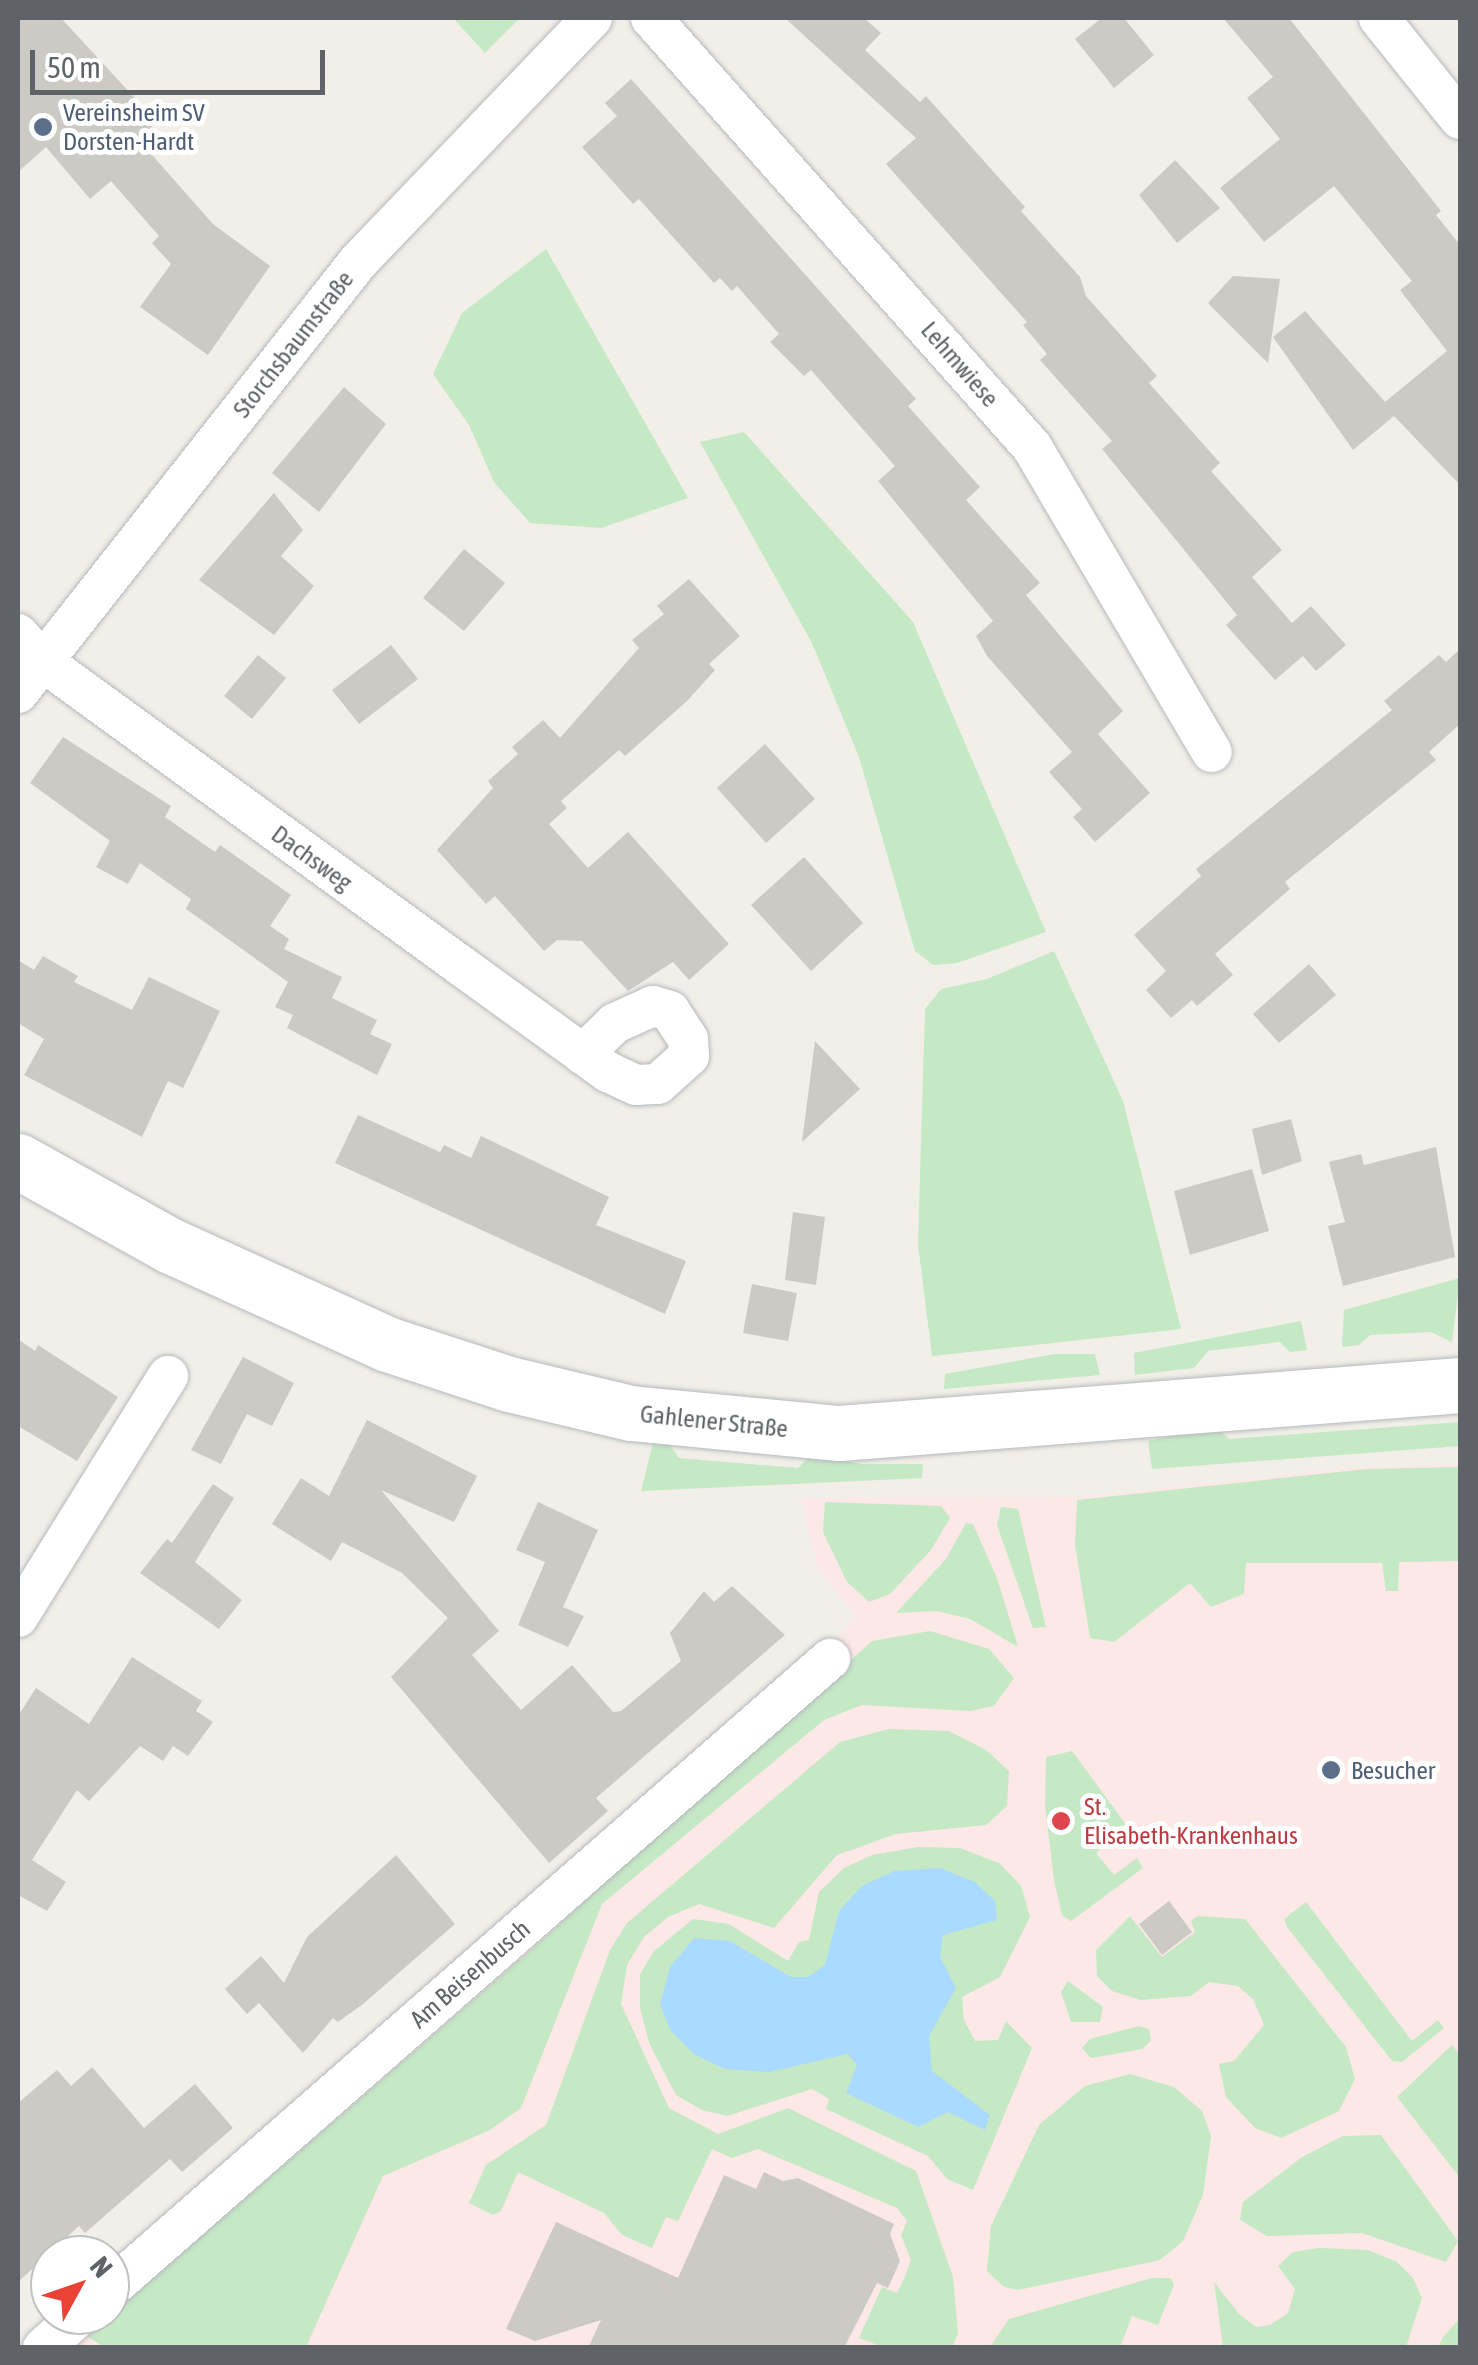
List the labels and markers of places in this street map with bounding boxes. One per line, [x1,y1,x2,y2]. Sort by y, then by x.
place label: Vereinsheim SV Dorsten-Hardt [63,98,205,157]
marker: Vereinsheim SV Dorsten-Hardt [32,116,54,138]
place label: Besucher [1351,1755,1435,1785]
marker: Besucher [1320,1759,1342,1781]
place label: St. Elisabeth-Krankenhaus [1084,1792,1298,1851]
marker: St. Elisabeth-Krankenhaus [1048,1808,1074,1834]

